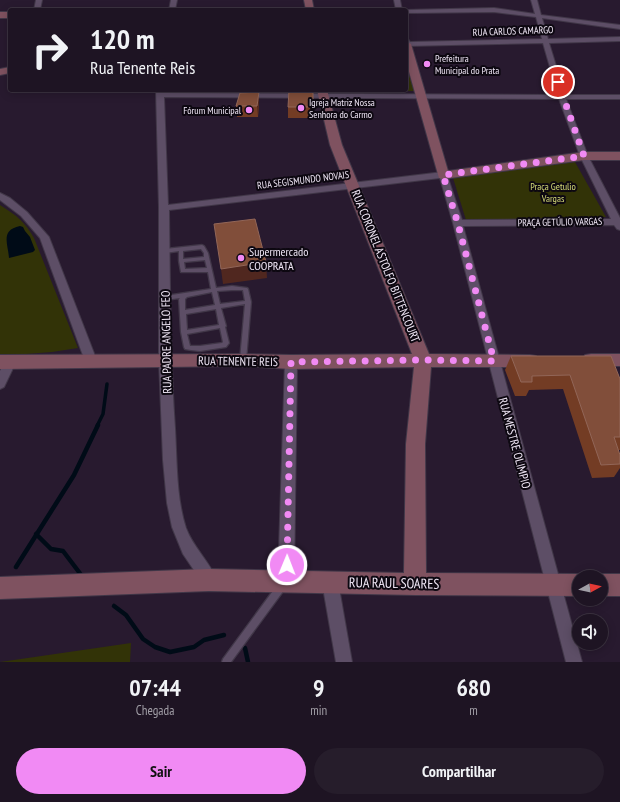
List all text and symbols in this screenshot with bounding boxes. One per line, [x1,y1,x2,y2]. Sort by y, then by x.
text: 120 m [90,20,154,57]
street label: RUA CARLOS CAMARGO [472,23,554,39]
icon: right [24,24,76,76]
place label: Prefeitura Municipal do Prata [435,52,499,77]
text: Rua Tenente Reis [90,56,195,79]
marker: Prefeitura Municipal do Prata [422,59,432,69]
pin [541,65,575,99]
icon: arrive [547,71,569,93]
place label: Igreja Matriz Nossa Senhora do Carmo [309,96,375,121]
marker: Igreja Matriz Nossa Senhora do Carmo [296,103,306,113]
place label: Fórum Municipal [183,104,242,117]
marker: Fórum Municipal [244,105,254,115]
street label: RUA SEGISMUNDO NOVAIS [256,168,350,192]
park label: Praça Getulio Vargas [530,180,576,205]
street label: RUA CORONEL ASTOLFO BITTENCOURT [348,188,424,345]
street label: PRAÇA GETÚLIO VARGAS [518,215,602,229]
place label: Supermercado COOPRATA [249,244,308,273]
marker: Supermercado COOPRATA [236,253,246,263]
street label: RUA PADRE ANGELO FEO [158,290,174,394]
street label: RUA TENENTE REIS [198,353,278,369]
street label: RUA MESTRE OLIMPIO [496,396,534,490]
position arrow [266,544,308,586]
north arrow [572,570,608,606]
map controls [572,570,608,650]
street label: RUA RAUL SOARES [349,573,439,593]
button: sound [572,614,608,650]
text: 07:44 [129,672,181,703]
text: 9 [313,672,324,703]
text: 680 [456,672,491,703]
text: Chegada [136,702,174,719]
text: min [310,702,327,719]
text: m [469,702,478,719]
button: Sair [16,748,306,794]
button: Compartilhar [314,748,604,794]

